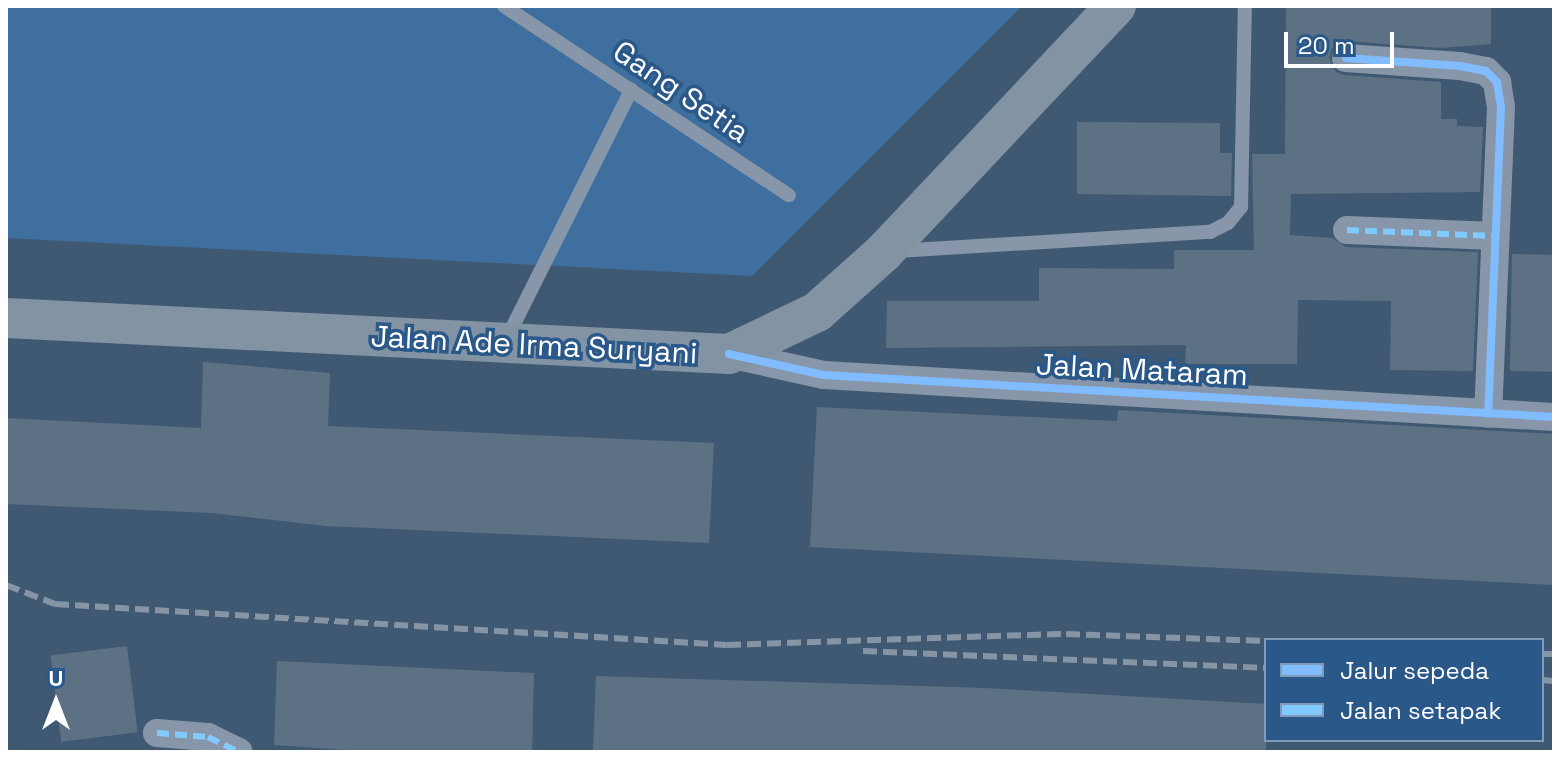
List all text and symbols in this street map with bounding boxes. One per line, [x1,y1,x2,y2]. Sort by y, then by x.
scale bar [1288,16,1398,66]
text: 20 m [1298,30,1355,61]
street label: Gang Setia [606,33,756,151]
street label: Jalan Ade Irma Suryani [370,318,698,372]
street label: Jalan Mataram [1035,346,1249,394]
legend [1264,638,1544,742]
text: Jalur sepeda [1340,655,1489,686]
north arrow [16,662,96,742]
text: U [49,664,63,692]
text: Jalan setapak [1340,695,1501,726]

